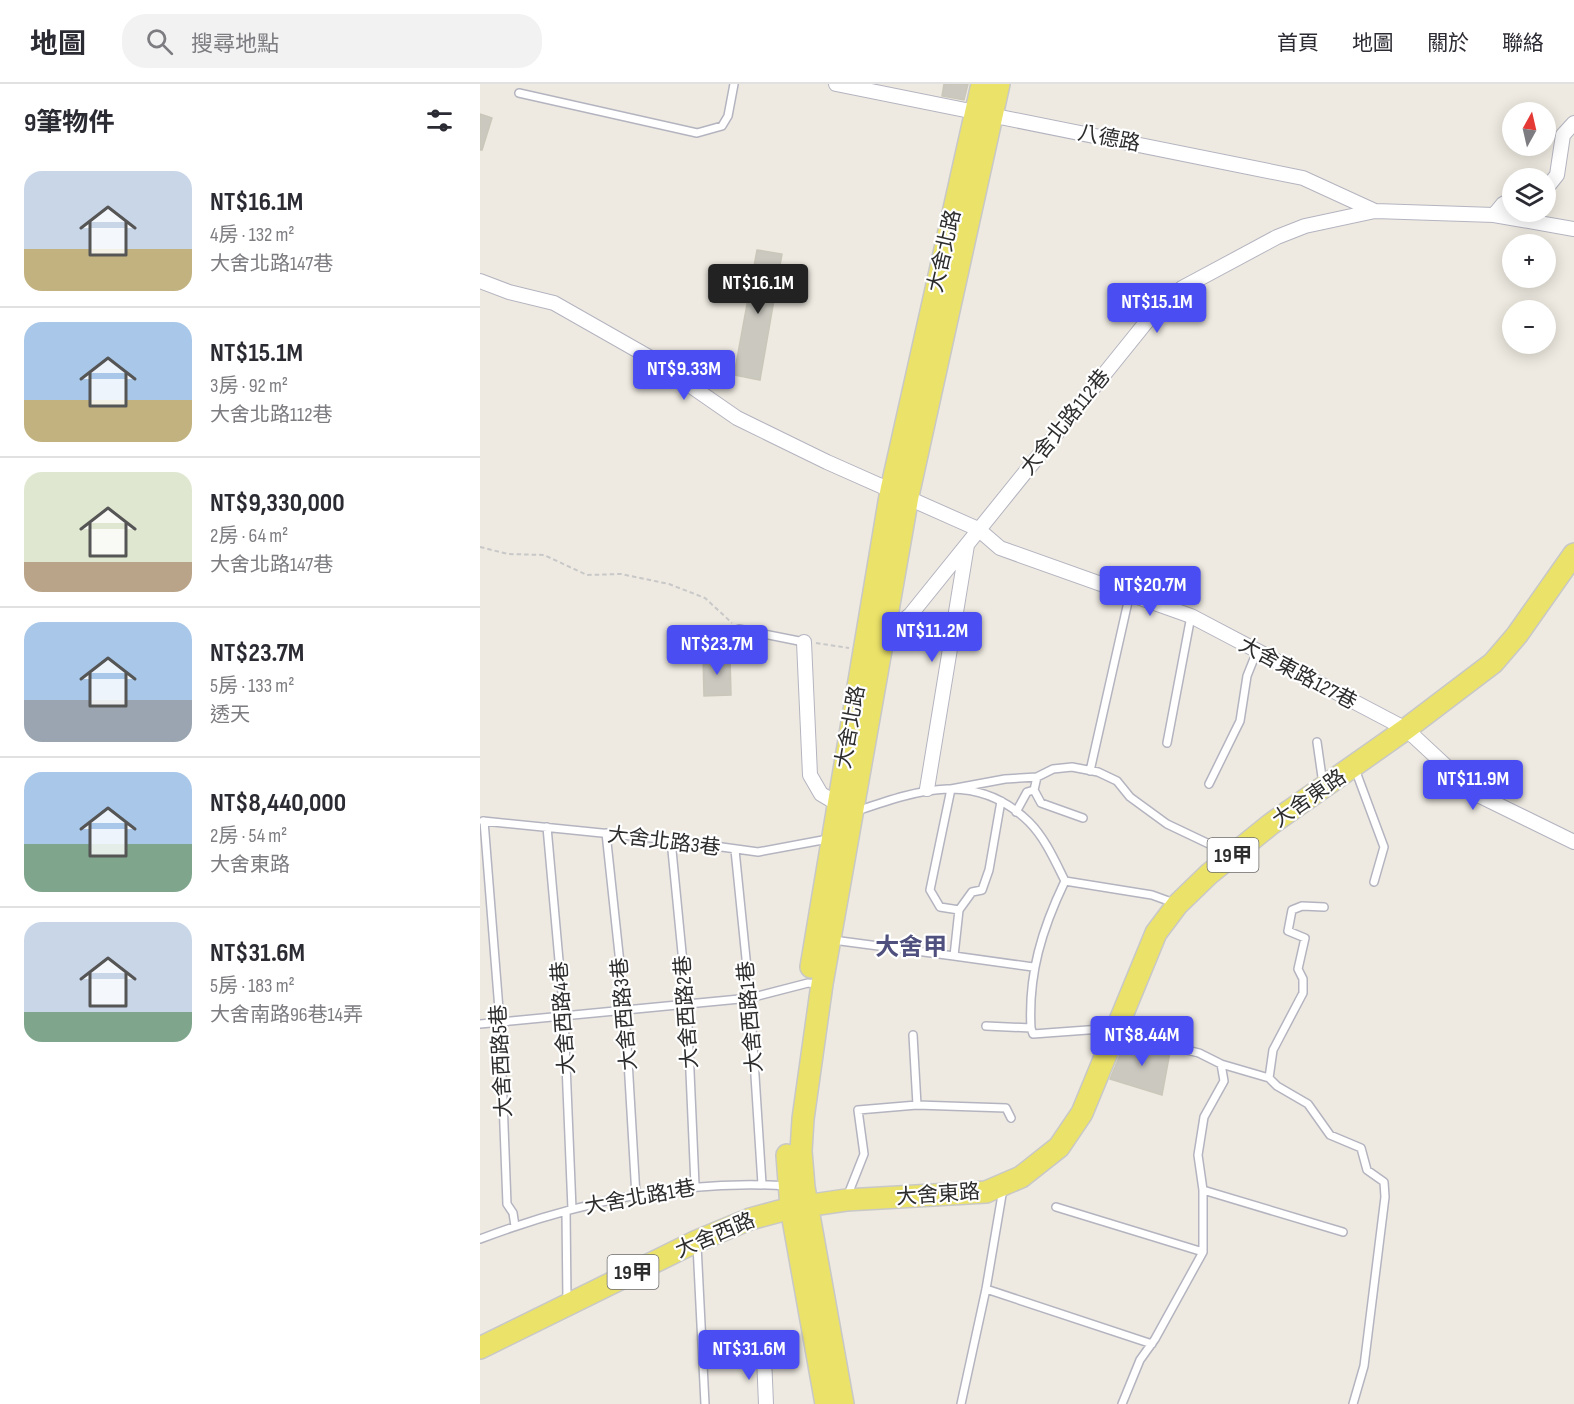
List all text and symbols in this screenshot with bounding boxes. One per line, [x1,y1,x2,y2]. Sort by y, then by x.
search box [122,14,542,68]
icon: search [143,25,176,58]
text: 地圖 [30,28,86,61]
text: 搜尋地點 [191,31,279,58]
text: 首頁 [1277,31,1319,56]
text: 地圖 [1352,31,1394,56]
text: 關於 [1427,31,1469,56]
text: 聯絡 [1502,31,1544,56]
north arrow [1502,102,1556,156]
map controls [1502,102,1556,354]
icon: filters [423,104,456,137]
text: 9筆物件 [24,108,114,139]
street label: 八德路 [1076,120,1142,157]
button: layers [1502,168,1556,222]
text: NT$16.1M [210,187,303,218]
icon: home [72,195,144,267]
street label: 大舍北路 [923,207,966,295]
text: 4房 · 132 m² [210,223,295,247]
button: + [1502,234,1556,288]
text: 大舍北路147巷 [210,252,333,276]
pin: NT$16.1M [696,264,820,315]
text: NT$16.1M [722,271,794,295]
pin: NT$15.1M [1095,283,1219,334]
text: NT$15.1M [1121,290,1193,314]
button: − [1502,300,1556,354]
text: NT$15.1M [210,338,303,369]
icon: home [72,346,144,418]
pin: NT$9.33M [622,350,746,401]
text: NT$9.33M [647,357,721,381]
street label: 大舍北路112巷 [1015,364,1116,480]
text: 3房 · 92 m² [210,374,288,398]
text: 大舍北路112巷 [210,403,332,427]
text: NT$9,330,000 [210,488,345,519]
icon: home [72,496,144,568]
text: 2房 · 64 m² [210,524,288,548]
text: 大舍北路147巷 [210,553,333,577]
pin: NT$20.7M [1088,566,1212,617]
text: NT$20.7M [1114,573,1186,597]
pin: NT$11.2M [870,612,994,663]
text: NT$11.2M [896,619,968,643]
pin: NT$23.7M [655,625,779,676]
text: NT$23.7M [681,632,753,656]
street label: 大舍東路127巷 [1235,632,1361,715]
text: NT$23.7M [210,638,304,669]
icon: home [72,646,144,718]
text: 5房 · 133 m² [210,674,294,698]
street label: 大舍北路 [831,684,870,771]
text: 透天 [210,703,250,727]
pin: NT$11.9M [1411,760,1535,811]
street label: 大舍東路 [1268,764,1351,833]
text: NT$11.9M [1437,767,1509,791]
text: NT$8,440,000 [210,788,346,819]
icon: home [72,796,144,868]
street label: 大舍北路3巷 [606,822,722,861]
text: 2房 · 54 m² [210,824,287,848]
road number: 19甲 [1208,838,1258,872]
text: 大舍東路 [210,853,290,877]
district label: 大舍甲 [875,933,947,962]
text: NT$31.6M [210,938,305,969]
icon: home [72,946,144,1018]
street label: 大舍西路2巷 [670,954,703,1070]
street label: 大舍西路3巷 [607,956,642,1072]
street label: 大舍西路4巷 [547,960,580,1076]
street label: 大舍西路1巷 [733,960,768,1074]
text: 5房 · 183 m² [210,974,295,998]
text: 大舍南路96巷14弄 [210,1003,363,1027]
street label: 大舍西路5巷 [486,1004,517,1118]
pin: NT$8.44M [1080,1016,1204,1067]
text: NT$8.44M [1105,1023,1179,1047]
street label: 大舍北路1巷 [583,1175,698,1220]
street label: 大舍東路 [895,1179,981,1210]
street label: 大舍西路 [672,1208,759,1263]
road number: 19甲 [608,1255,658,1289]
pin: NT$31.6M [687,1330,811,1381]
text: NT$31.6M [712,1337,786,1361]

